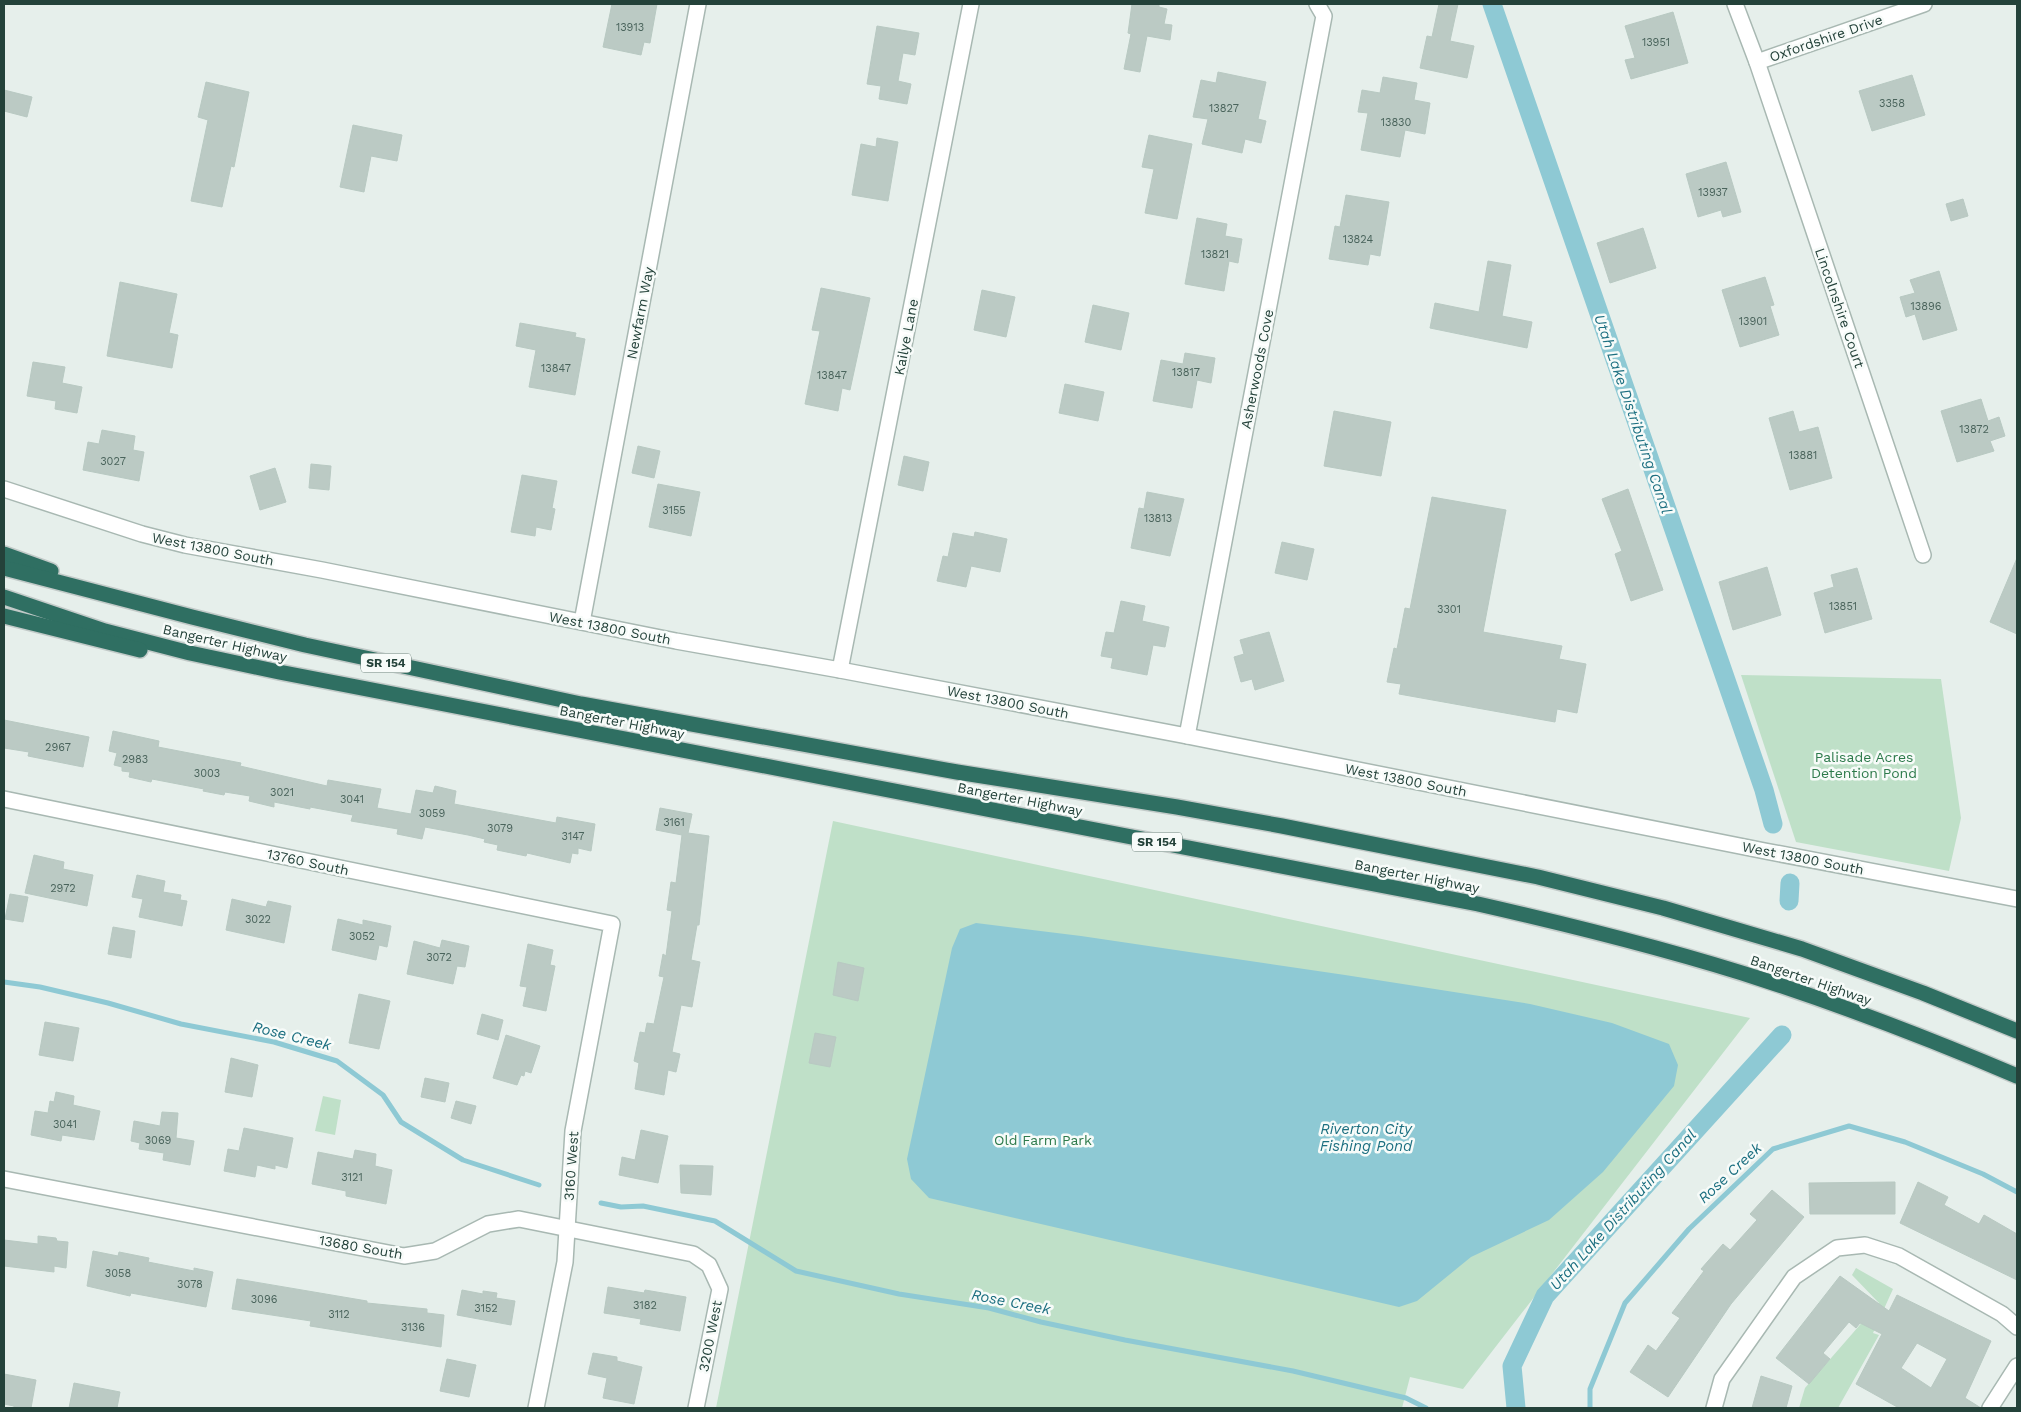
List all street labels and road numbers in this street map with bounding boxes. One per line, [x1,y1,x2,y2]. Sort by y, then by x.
street label: Oxfordshire Drive [1767,11,1885,65]
street label: Lincolnshire Court [1812,246,1868,370]
street label: Newfarm Way [623,265,657,361]
street label: Kailye Lane [891,297,921,377]
street label: Asherwoods Cove [1238,308,1276,430]
street label: West 13800 South [151,529,275,569]
street label: West 13800 South [548,608,672,648]
street label: Bangerter Highway [161,621,289,665]
road number: SR 154 [361,654,411,672]
street label: West 13800 South [946,682,1070,722]
street label: Bangerter Highway [558,702,687,742]
street label: West 13800 South [1344,760,1468,800]
street label: Bangerter Highway [956,779,1085,819]
road number: SR 154 [1132,832,1182,852]
street label: West 13800 South [1741,838,1865,878]
street label: 13760 South [266,846,350,878]
street label: Bangerter Highway [1353,856,1482,896]
street label: Bangerter Highway [1748,952,1874,1008]
street label: 3160 West [561,1131,581,1201]
street label: 13680 South [318,1232,404,1262]
street label: 3200 West [695,1299,725,1373]

